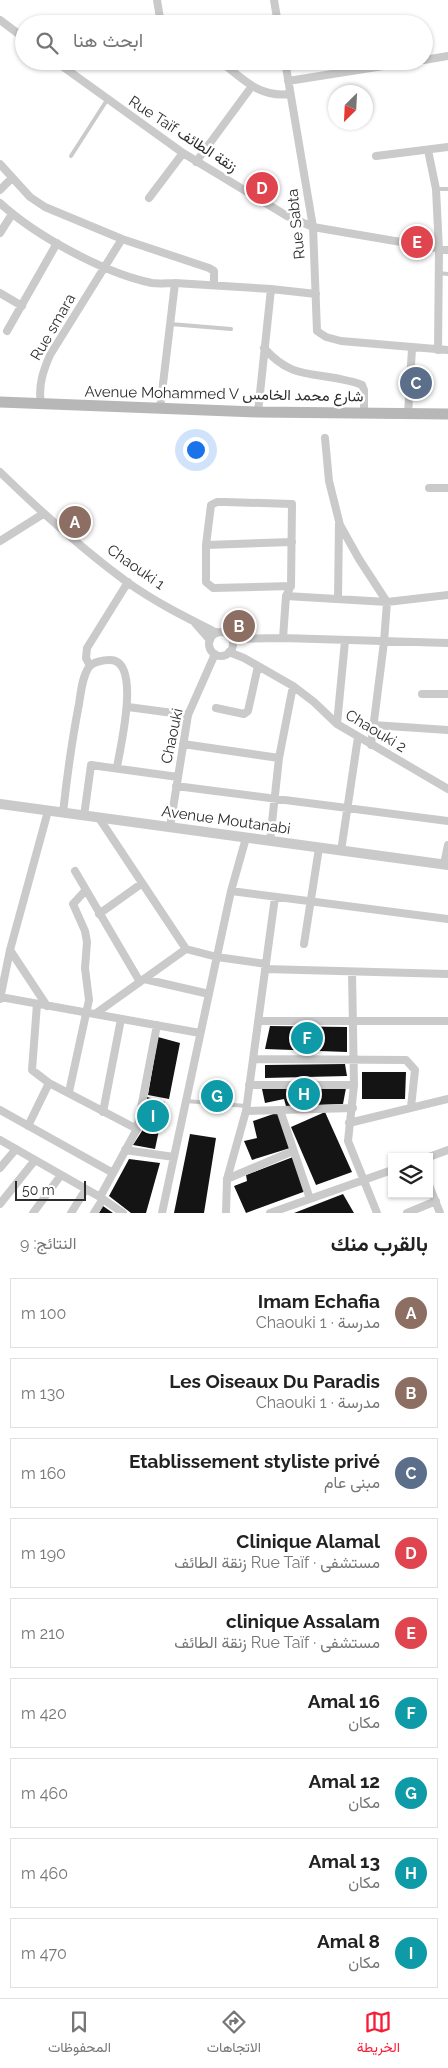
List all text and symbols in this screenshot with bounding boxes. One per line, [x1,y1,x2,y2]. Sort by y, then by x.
search box [15,15,433,70]
icon: search [33,29,61,57]
text: ابحث هنا [73,29,143,51]
north arrow [328,85,373,130]
street label: Rue Taïf زنقة الطائف [125,92,241,176]
pin: D [246,169,278,207]
street label: Rue Sabta [283,188,309,260]
pin: E [401,223,433,261]
street label: Rue smara [27,291,79,363]
pin: C [400,364,432,402]
street label: Avenue Mohammed V شارع محمد الخامس [84,383,364,407]
your location [183,437,209,463]
pin: A [59,503,91,541]
street label: Chaouki 1 [104,541,169,594]
pin: B [223,607,255,645]
street label: Chaouki 2 [342,706,410,756]
street label: Chaouki [157,707,187,765]
street label: Avenue Moutanabi [160,802,292,838]
pin: F [291,1019,323,1057]
pin: H [288,1075,320,1113]
pin: G [201,1077,233,1115]
pin: I [137,1097,169,1135]
map controls [388,1153,433,1198]
button: layers [388,1153,433,1198]
scale bar [15,1178,86,1201]
text: 50 m [22,1182,55,1198]
text: بالقرب منك [331,1231,428,1256]
text: النتائج: 9 [20,1234,76,1253]
text: Imam Echafia [258,1290,380,1312]
text: 100 m [21,1304,66,1323]
text: A [406,1304,416,1323]
text: مدرسة · Chaouki 1 [256,1313,380,1332]
text: Les Oiseaux Du Paradis [169,1370,380,1392]
text: 130 m [21,1384,65,1403]
text: B [406,1384,416,1403]
text: مدرسة · Chaouki 1 [256,1393,380,1412]
text: Etablissement styliste privé [129,1450,380,1472]
text: 160 m [21,1464,66,1483]
text: C [406,1464,417,1483]
text: مبنى عام [324,1473,380,1492]
text: Clinique Alamal [236,1530,380,1552]
text: 190 m [21,1544,66,1563]
text: D [405,1544,417,1563]
text: مستشفى · Rue Taïf زنقة الطائف [174,1553,380,1572]
text: clinique Assalam [226,1610,380,1632]
text: 210 m [21,1624,65,1643]
text: E [406,1624,416,1643]
text: مستشفى · Rue Taïf زنقة الطائف [174,1633,380,1652]
text: Amal 16 [308,1690,380,1712]
text: 420 m [21,1704,67,1723]
text: F [406,1704,416,1723]
text: مكان [348,1713,380,1732]
text: Amal 12 [308,1770,380,1792]
text: 460 m [21,1784,68,1803]
text: G [405,1784,417,1803]
text: مكان [348,1793,380,1812]
text: Amal 13 [309,1850,380,1872]
text: 460 m [21,1864,68,1883]
text: H [405,1864,417,1883]
text: مكان [348,1873,380,1892]
text: Amal 8 [317,1930,380,1952]
text: 470 m [21,1944,67,1963]
text: I [409,1944,413,1963]
text: مكان [348,1953,380,1972]
tab: المحفوظات [48,2008,111,2060]
tab: الاتجاهات [207,2008,261,2060]
tab: الخريطة [357,2008,400,2060]

